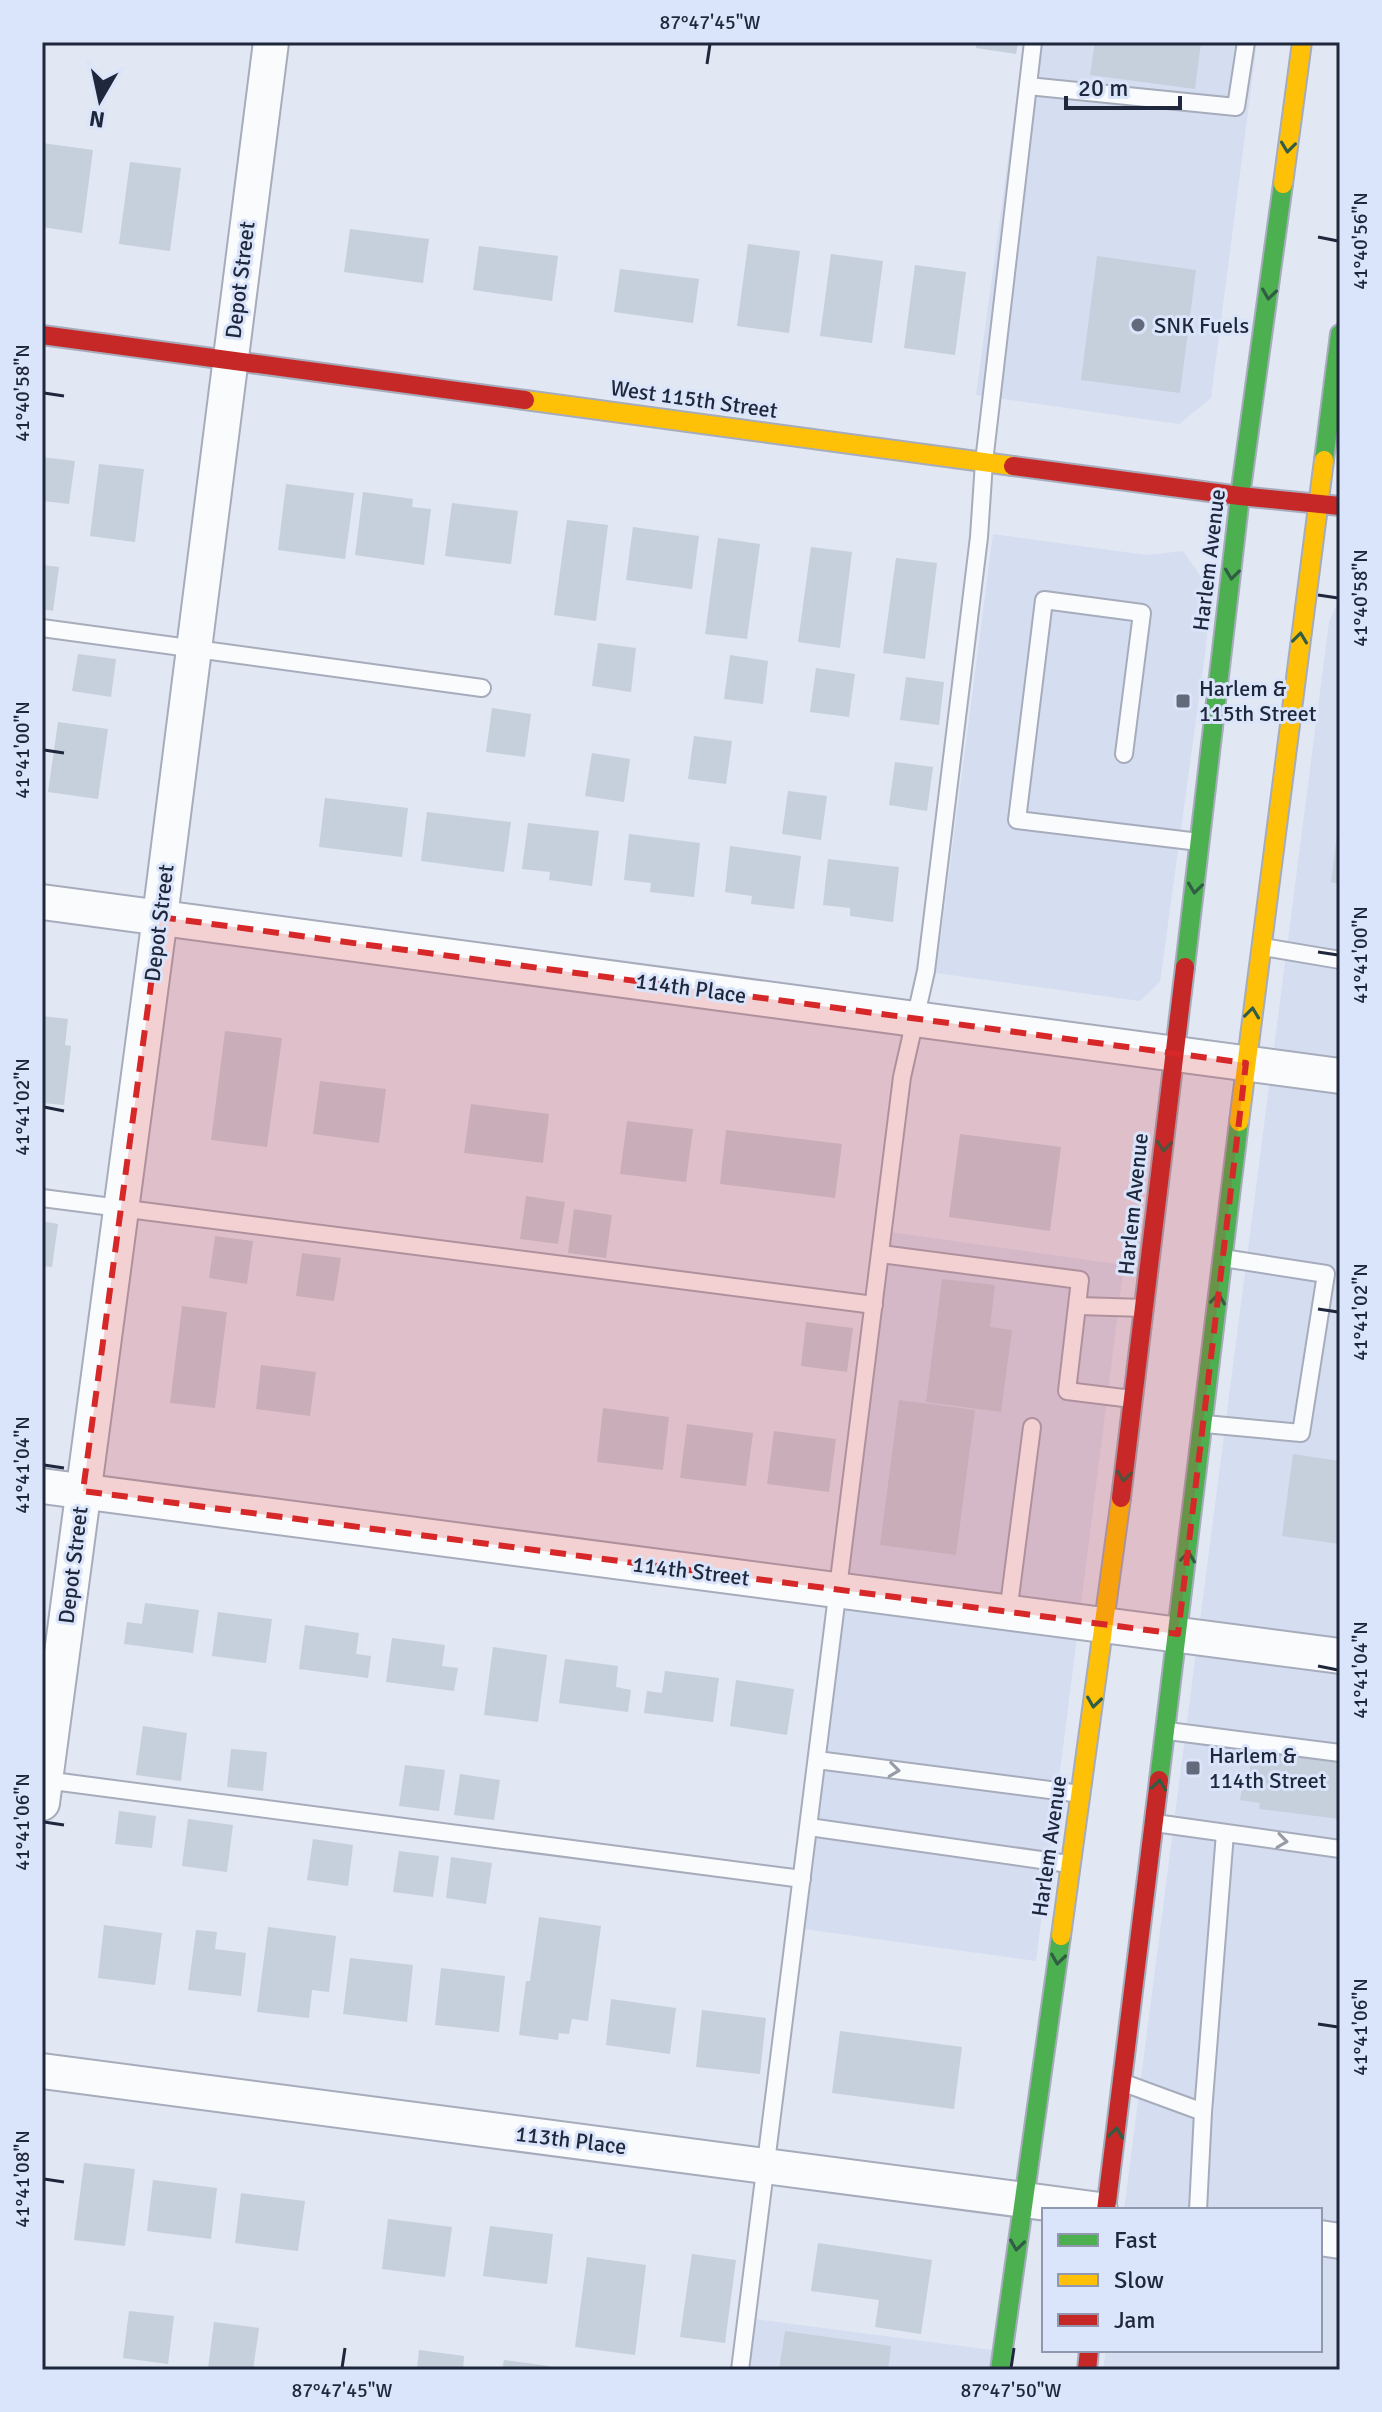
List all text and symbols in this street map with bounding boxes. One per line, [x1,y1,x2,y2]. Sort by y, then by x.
text: 87°47'45"W [659,10,761,35]
north arrow [60,60,140,140]
scale bar [1066,60,1180,110]
text: 20 m [1078,73,1128,103]
text: N [87,105,107,134]
one-way arrow [1280,141,1297,154]
text: 41°40'56"N [1348,192,1373,290]
street label: Depot Street [219,219,261,340]
one-way arrow [1261,287,1278,300]
place label: SNK Fuels [1154,312,1249,339]
marker: SNK Fuels [1129,316,1147,334]
text: 41°40'58"N [10,344,35,442]
street label: West 115th Street [609,374,780,424]
street label: Harlem Avenue [1187,488,1231,632]
text: 41°40'58"N [1348,549,1373,647]
one-way arrow [1223,568,1240,581]
one-way arrow [1291,631,1308,645]
place label: Harlem & 115th Street [1199,675,1317,727]
marker: Harlem & 115th Street [1174,692,1192,710]
text: 41°41'00"N [10,701,35,799]
street label: Depot Street [138,862,180,983]
one-way arrow [1187,881,1204,895]
text: 41°41'00"N [1348,906,1373,1004]
street label: 114th Place [634,967,748,1009]
one-way arrow [1244,1006,1261,1019]
text: 41°41'02"N [10,1058,35,1156]
street label: Harlem Avenue [1112,1132,1154,1276]
one-way arrow [1156,1140,1173,1153]
text: 41°41'02"N [1348,1263,1373,1361]
one-way arrow [1210,1292,1227,1305]
text: 41°41'04"N [10,1416,35,1514]
one-way arrow [1116,1470,1133,1483]
street label: Depot Street [52,1504,94,1625]
street label: 114th Street [631,1550,751,1592]
one-way arrow [1179,1550,1196,1563]
text: 41°41'04"N [1348,1621,1373,1719]
one-way arrow [1086,1695,1103,1709]
place label: Harlem & 114th Street [1209,1742,1327,1794]
marker: Harlem & 114th Street [1184,1759,1202,1777]
one-way arrow [888,1761,901,1778]
text: 41°41'06"N [10,1773,35,1871]
street label: Harlem Avenue [1026,1774,1072,1918]
one-way arrow [1151,1778,1168,1791]
one-way arrow [1275,1832,1289,1849]
one-way arrow [1050,1953,1067,1966]
text: 41°41'06"N [1348,1978,1373,2076]
street label: 113th Place [514,2120,628,2160]
one-way arrow [1107,2126,1124,2139]
text: 41°41'08"N [10,2130,35,2228]
legend [1042,2208,1322,2352]
text: Fast [1114,2225,1157,2255]
one-way arrow [1009,2238,1026,2251]
text: Slow [1114,2265,1164,2295]
text: Jam [1114,2305,1155,2335]
text: 87°47'45"W [291,2378,393,2403]
text: 87°47'50"W [960,2378,1062,2403]

